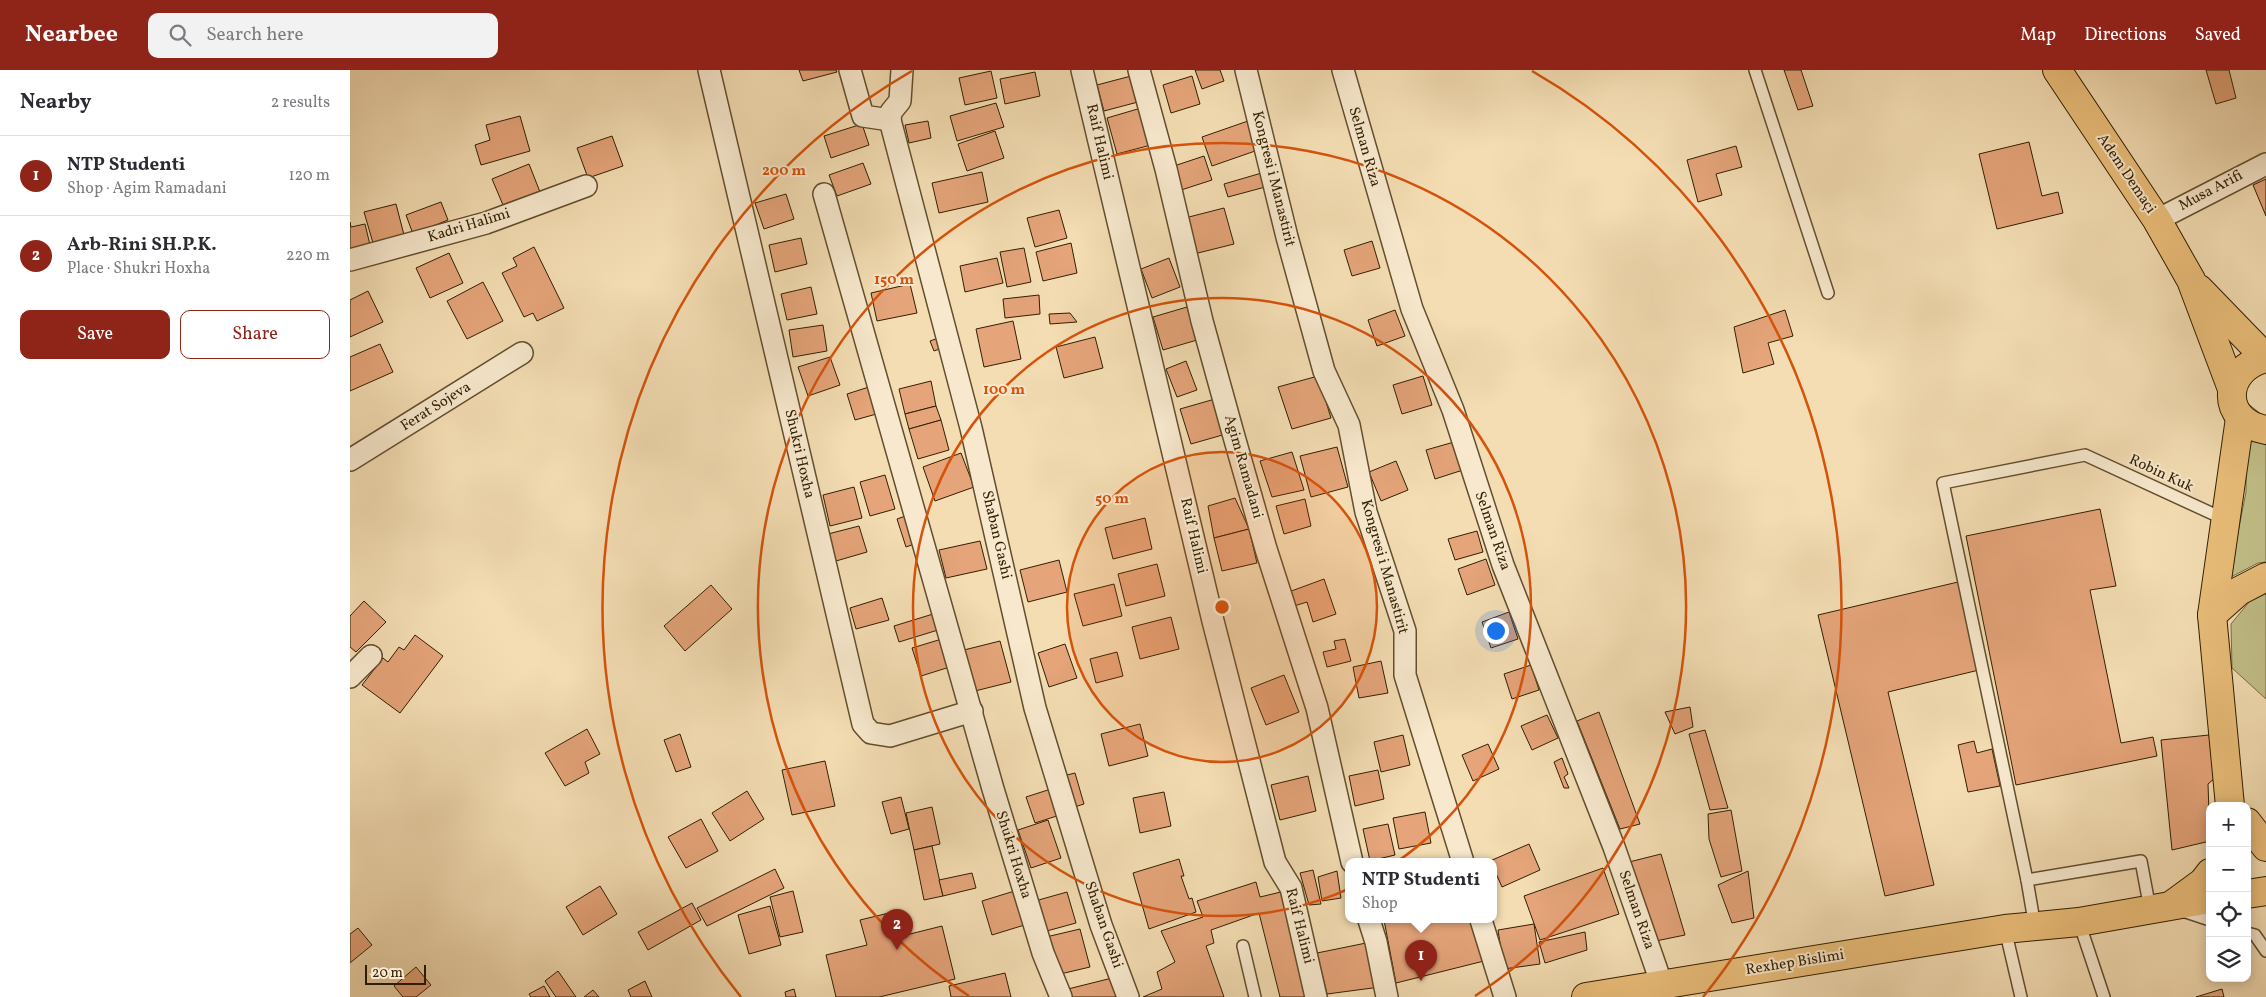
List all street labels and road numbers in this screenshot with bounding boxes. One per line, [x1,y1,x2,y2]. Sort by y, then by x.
street label: Raif Halimi [1080,102,1118,182]
street label: Selman Riza [1343,105,1385,189]
street label: Kongresi i Manastirit [1246,109,1300,249]
street label: Adem Demaçi [2092,130,2160,218]
street label: Musa Arifi [2175,165,2247,217]
street label: Kadri Halimi [425,203,513,249]
street label: Ferat Sojeva [397,377,475,437]
street label: Shukri Hoxha [779,407,819,501]
street label: Agim Ramadani [1218,413,1268,521]
street label: Robin Kuk [2125,450,2197,498]
street label: Shaban Gashi [976,488,1016,582]
street label: Selman Riza [1469,489,1515,573]
street label: Raif Halimi [1174,496,1212,576]
street label: Kongresi i Manastirit [1355,497,1413,637]
street label: Shukri Hoxha [990,808,1036,902]
street label: Selman Riza [1613,868,1659,952]
street label: Shaban Gashi [1078,879,1128,971]
street label: Raif Halimi [1279,886,1319,966]
street label: Rexhep Bislimi [1744,945,1846,981]

